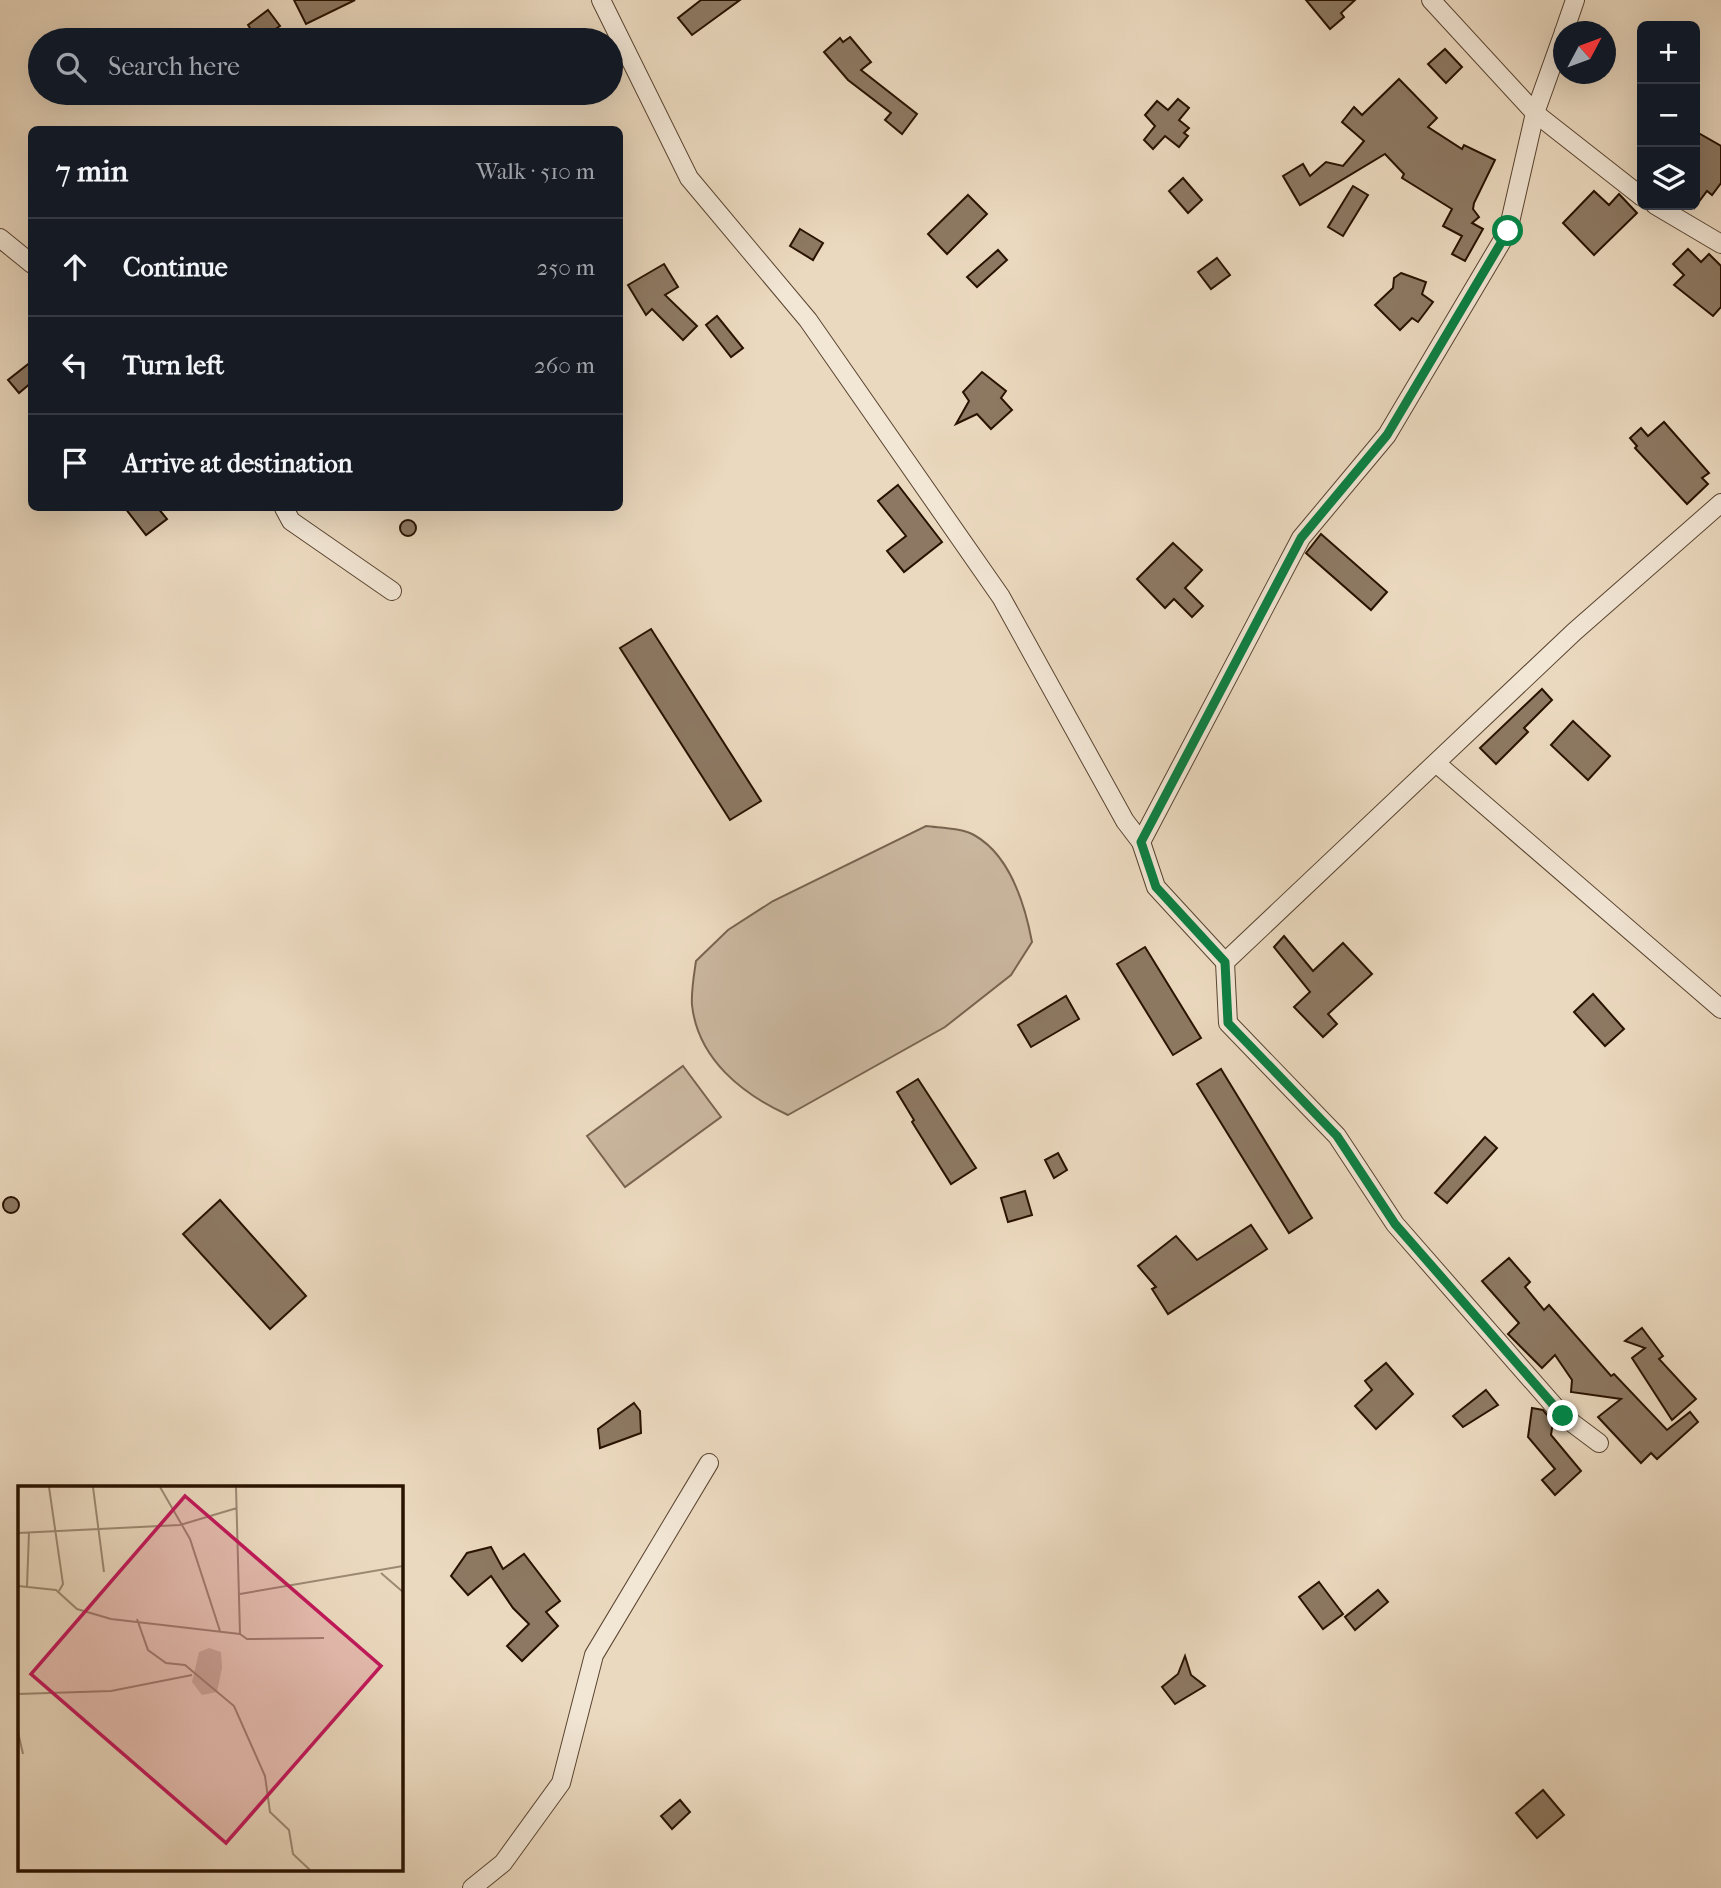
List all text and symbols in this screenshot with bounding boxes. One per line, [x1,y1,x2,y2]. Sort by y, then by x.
north arrow [1553,21,1616,84]
map controls [1637,21,1700,210]
button: + [1637,21,1700,84]
search box [28,28,623,105]
icon: search [52,48,90,86]
text: Search here [108,51,240,82]
button: − [1637,84,1700,147]
button: layers [1637,147,1700,210]
text: 7 min [56,154,128,189]
text: Walk · 510 m [476,158,595,185]
route start [1492,215,1523,246]
icon: ahead [56,248,94,286]
text: Continue [123,252,228,283]
text: 250 m [537,254,595,281]
icon: left [56,346,94,384]
text: Turn left [123,350,224,381]
text: 260 m [534,352,595,379]
icon: arrive [56,444,94,482]
text: Arrive at destination [123,448,353,479]
route end [1547,1400,1578,1431]
inset map [18,1486,402,1870]

